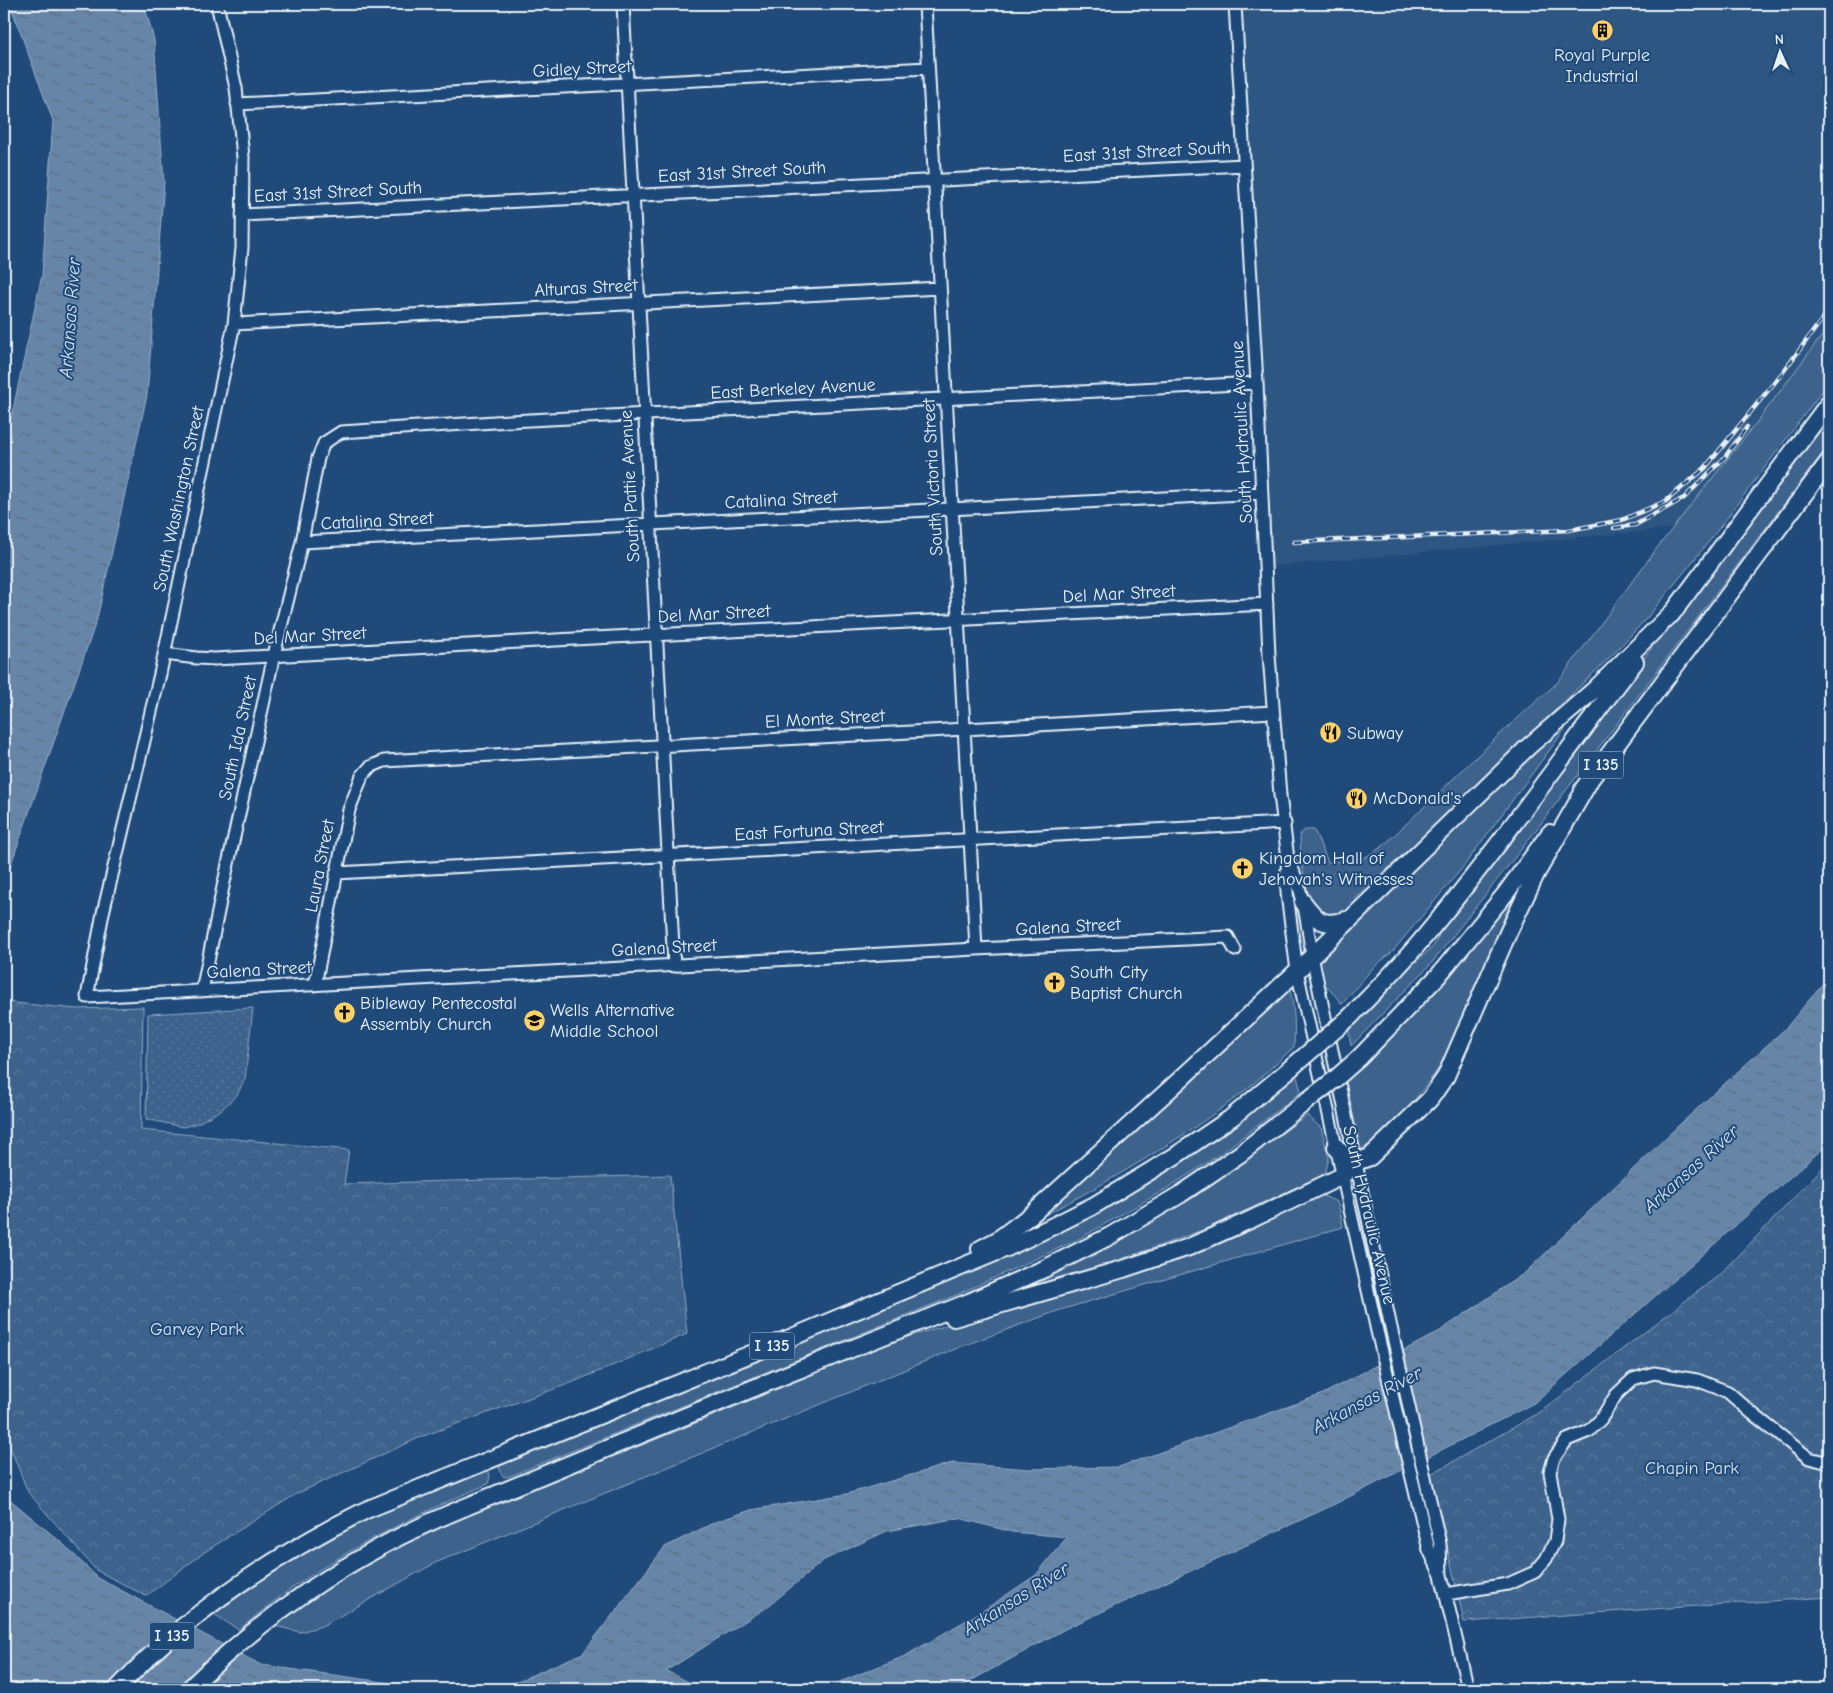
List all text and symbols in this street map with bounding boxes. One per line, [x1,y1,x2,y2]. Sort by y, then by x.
building icon: Royal Purple Industrial [1590,18,1614,42]
north arrow [1756,28,1806,78]
text: N [1774,31,1784,48]
place label: Royal Purple Industrial [1554,45,1650,87]
street label: Gidley Street [532,56,633,82]
street label: East 31st Street South [1062,137,1232,167]
street label: East 31st Street South [657,157,827,187]
street label: East 31st Street South [253,177,423,207]
water label: Arkansas River [55,256,85,380]
street label: Alturas Street [534,275,639,301]
street label: South Hydraulic Avenue [1227,340,1257,524]
street label: East Berkeley Avenue [710,374,876,404]
street label: South Victoria Street [918,397,948,556]
street label: South Washington Street [149,404,209,594]
street label: South Pattie Avenue [616,409,644,563]
street label: Catalina Street [724,487,839,513]
street label: Catalina Street [320,508,435,534]
street label: Del Mar Street [1062,581,1177,607]
street label: Del Mar Street [657,601,772,627]
street label: Del Mar Street [253,623,368,649]
street label: South Ida Street [215,673,262,802]
street label: El Monte Street [764,705,886,733]
restaurant icon: Subway [1319,721,1343,745]
place label: Subway [1347,723,1404,744]
road number: I 135 [1578,752,1624,778]
restaurant icon: McDonald's [1345,786,1369,810]
place label: McDonald's [1373,788,1461,809]
street label: Laura Street [301,817,339,914]
street label: East Fortuna Street [734,817,885,845]
place label: Kingdom Hall of Jehovah's Witnesses [1259,848,1414,890]
church icon: Kingdom Hall of Jehovah's Witnesses [1231,856,1255,880]
street label: Galena Street [1015,914,1122,940]
street label: Galena Street [611,935,718,961]
street label: Galena Street [206,957,313,983]
place label: South City Baptist Church [1070,962,1183,1004]
church icon: South City Baptist Church [1042,970,1066,994]
place label: Bibleway Pentecostal Assembly Church [360,993,517,1035]
place label: Wells Alternative Middle School [550,1000,675,1042]
church icon: Bibleway Pentecostal Assembly Church [332,1001,356,1025]
school or university icon: Wells Alternative Middle School [522,1008,546,1032]
water label: Arkansas River [1638,1119,1744,1218]
street label: South Hydraulic Avenue [1338,1124,1400,1306]
park label: Garvey Park [150,1319,244,1340]
road number: I 135 [750,1332,794,1360]
water label: Arkansas River [1308,1361,1427,1439]
park label: Chapin Park [1645,1458,1739,1479]
water label: Arkansas River [958,1557,1074,1641]
road number: I 135 [150,1622,194,1650]

